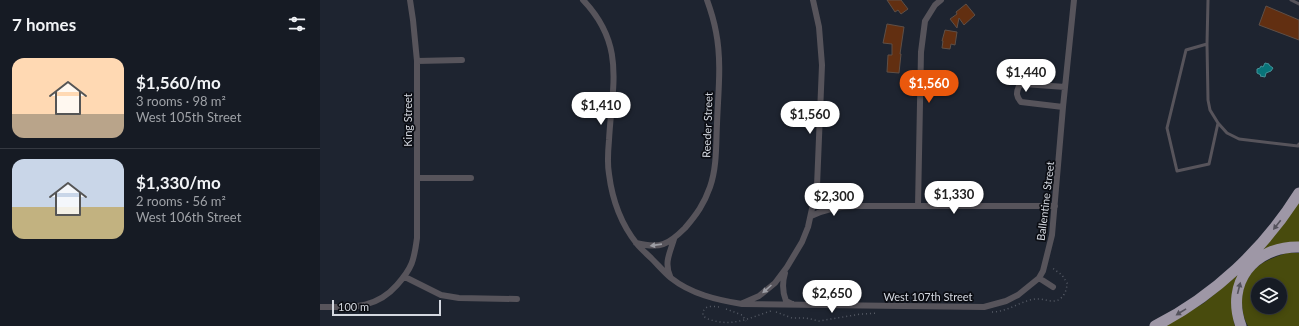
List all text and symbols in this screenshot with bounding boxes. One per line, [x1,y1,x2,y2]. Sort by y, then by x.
icon: filters [286,13,308,35]
text: 7 homes [12,14,76,35]
pin: $1,440 [993,59,1059,93]
text: $1,440 [1006,64,1046,80]
pin: $1,560 [896,70,962,104]
text: $1,560/mo [136,72,221,93]
icon: home [44,74,92,122]
text: $1,560 [909,75,949,91]
pin: $1,410 [568,92,634,126]
street label: Reeder Street [699,92,715,158]
text: 3 rooms · 98 m² [136,93,226,109]
street label: King Street [401,93,414,147]
text: $1,410 [581,97,621,113]
pin: $1,560 [777,101,843,135]
text: $1,560 [790,106,830,122]
text: West 105th Street [136,109,241,125]
street label: Ballentine Street [1034,160,1056,242]
text: $1,330/mo [136,172,221,193]
icon: home [44,175,92,223]
pin: $1,330 [921,181,987,215]
pin: $2,300 [801,183,867,217]
text: $1,330 [934,186,974,202]
text: $2,300 [814,188,854,204]
text: 2 rooms · 56 m² [136,193,226,209]
text: West 106th Street [136,209,241,225]
one-way arrow [1273,219,1281,230]
one-way arrow [649,242,662,248]
map controls [1251,278,1287,314]
button: layers [1251,278,1287,314]
pin: $2,650 [799,280,865,314]
one-way arrow [1236,282,1242,294]
one-way arrow [762,285,772,294]
text: $2,650 [812,285,852,301]
street label: West 107th Street [883,290,973,303]
scale bar [332,298,441,317]
text: 100 m [338,300,369,313]
one-way arrow [1175,308,1187,315]

